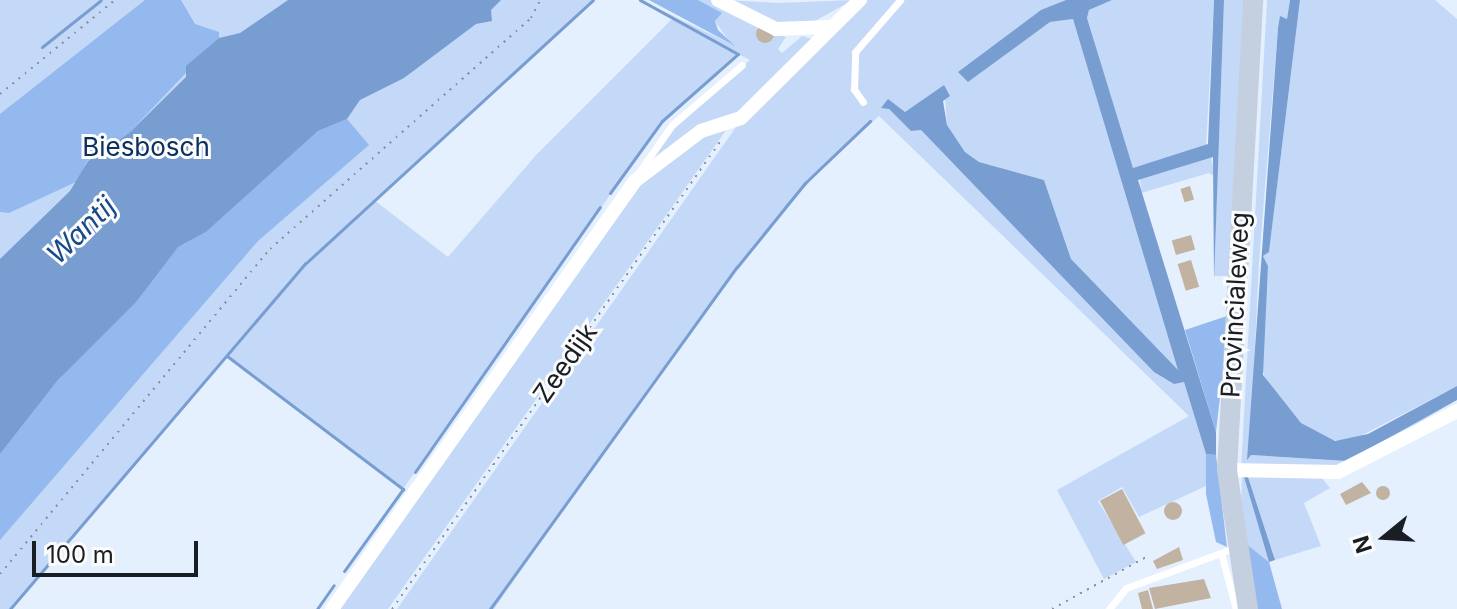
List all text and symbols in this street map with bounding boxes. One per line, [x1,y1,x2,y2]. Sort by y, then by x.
park label: Biesbosch [82,131,210,163]
water label: Wantij [40,189,122,271]
street label: Provincialeweg [1215,211,1255,399]
street label: Zeedijk [527,317,603,409]
north arrow [1345,497,1425,577]
scale bar [36,525,202,575]
text: N [1347,532,1377,556]
text: 100 m [46,540,114,569]

